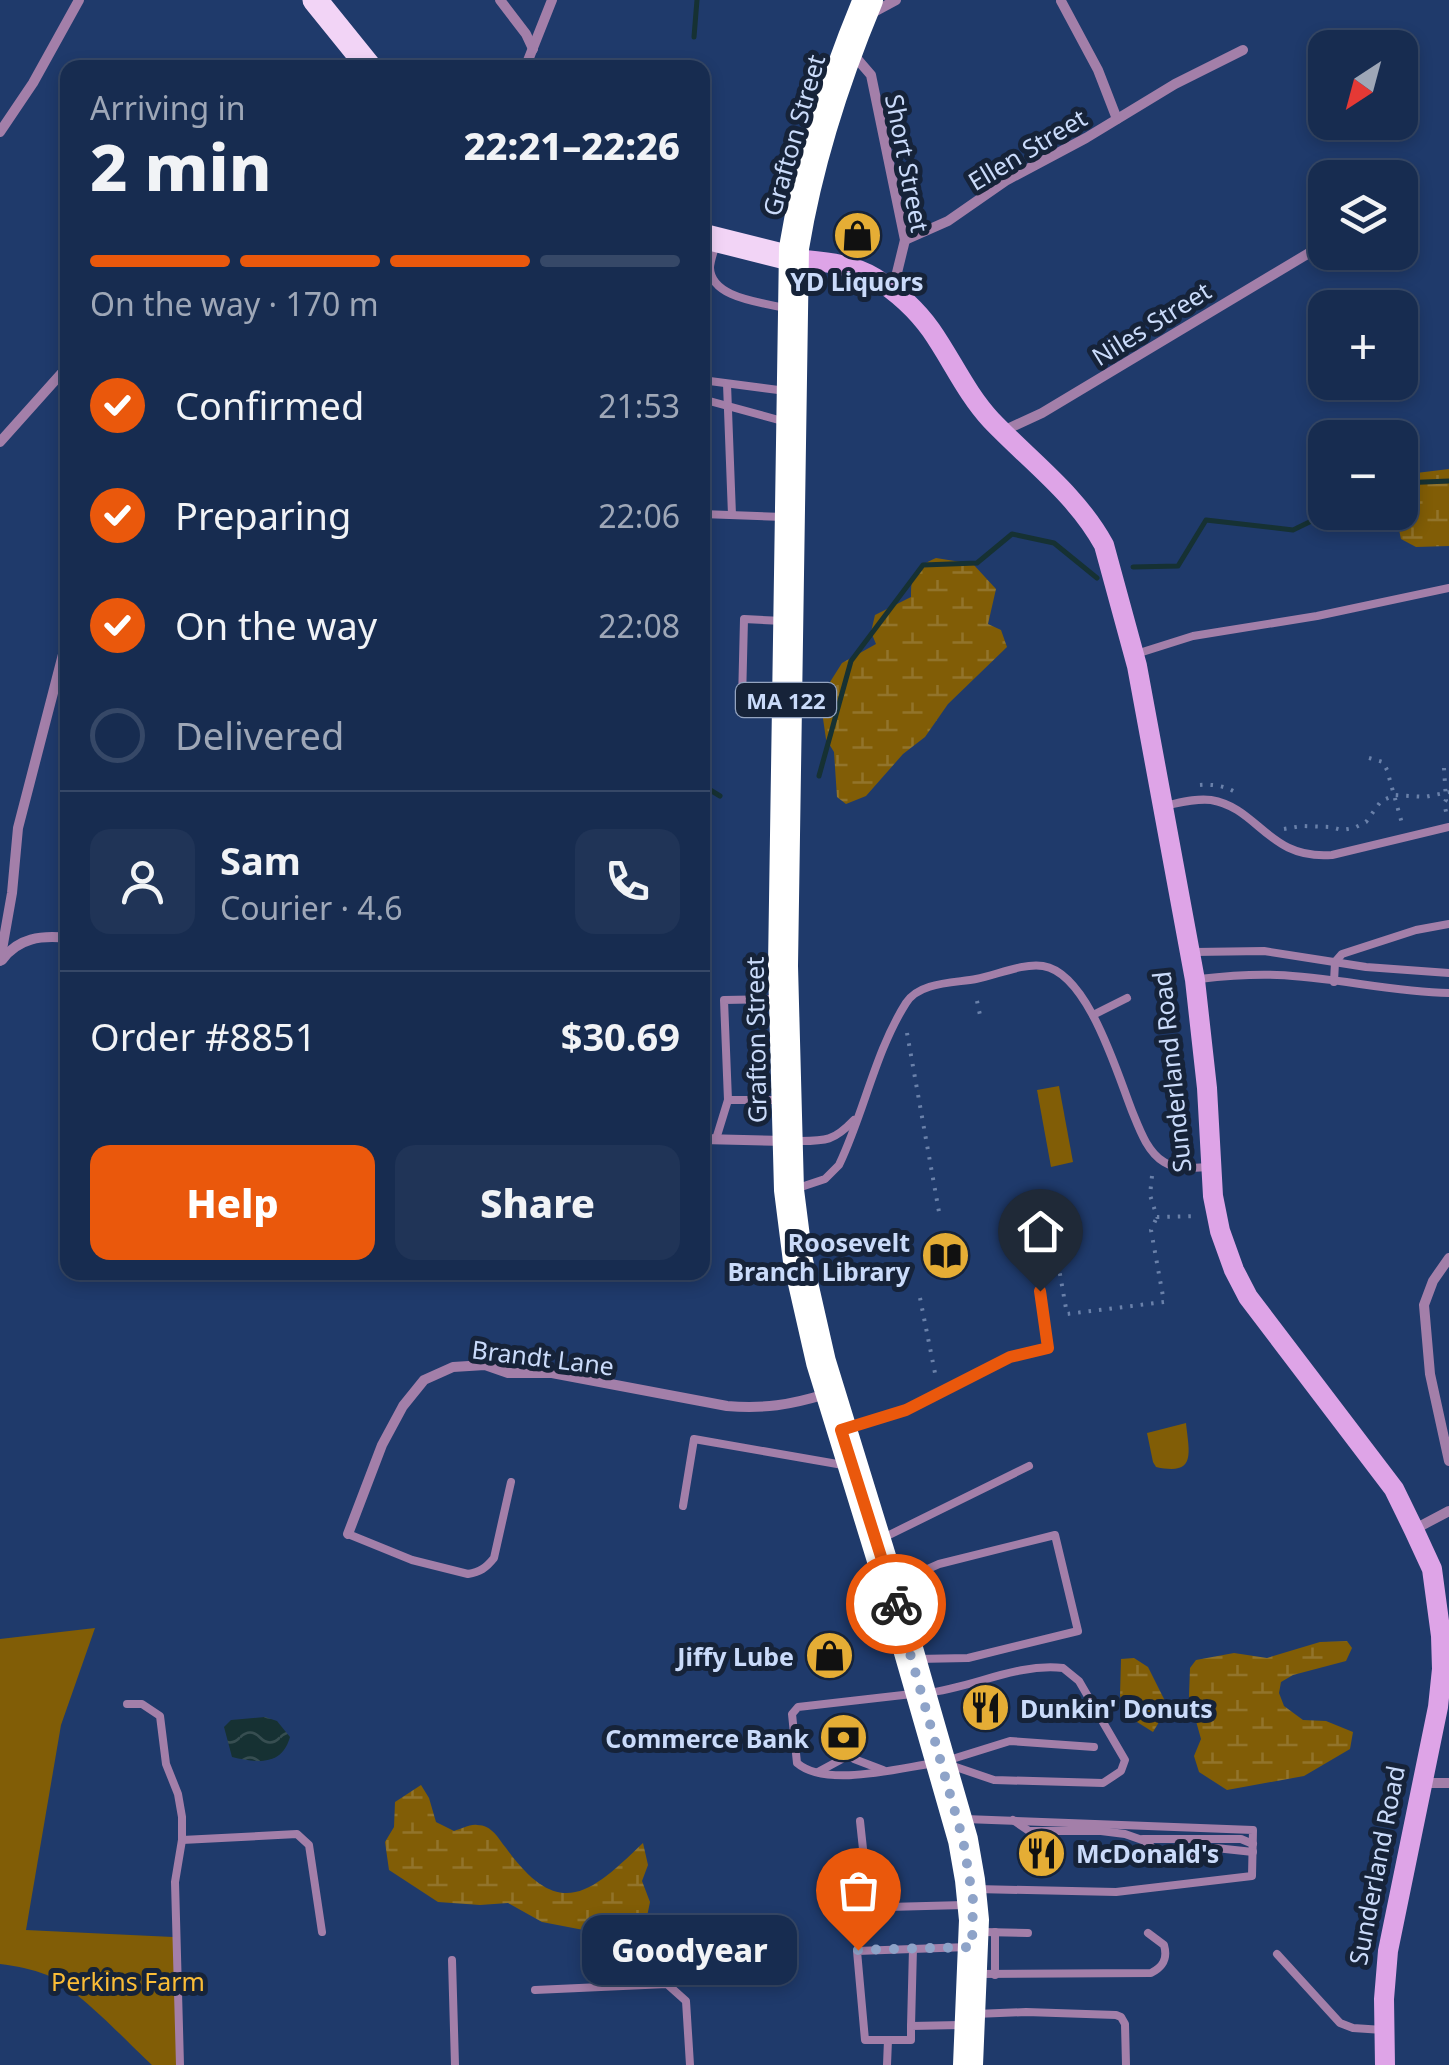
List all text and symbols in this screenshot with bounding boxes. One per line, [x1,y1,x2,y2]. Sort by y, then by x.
north arrow [1308,30,1418,140]
map controls [1308,30,1418,530]
street label: Grafton Street [754,50,832,220]
text: Arriving in [90,86,245,129]
street label: Short Street [878,91,938,235]
street label: Ellen Street [961,100,1093,198]
text: 22:21–22:26 [464,119,680,171]
text: 2 min [90,122,272,210]
button: layers [1308,160,1418,270]
shop icon: YD Liquors [831,209,883,261]
place label: YD Liquors [790,264,924,298]
street label: Niles Street [1085,273,1217,373]
text: On the way · 170 m [90,282,379,325]
button: + [1308,290,1418,400]
icon: check [90,378,145,433]
text: Confirmed [175,379,364,431]
text: 21:53 [598,384,680,427]
button: − [1308,420,1418,530]
icon: check [90,488,145,543]
text: Preparing [175,489,351,541]
text: 22:06 [598,494,680,537]
icon: check [90,598,145,653]
text: On the way [175,599,377,651]
text: 22:08 [598,604,680,647]
road number: MA 122 [736,683,836,717]
text: Delivered [175,709,344,761]
button: person [90,829,195,934]
button: phone [575,829,680,934]
text: Sam [220,834,301,886]
text: Courier · 4.6 [220,886,403,929]
street label: Grafton Street [737,956,773,1124]
street label: Sunderland Road [1144,970,1198,1174]
text: Order #8851 [90,1010,316,1062]
text: $30.69 [561,1010,680,1062]
button: Help [90,1145,375,1260]
button: Share [395,1145,680,1260]
pin [998,1189,1083,1292]
icon: home [1013,1204,1068,1259]
place label: Roosevelt Branch Library [727,1225,911,1288]
library icon: Roosevelt Branch Library [919,1230,971,1282]
street label: Brandt Lane [470,1331,616,1383]
courier [846,1554,946,1654]
icon: bike [869,1577,924,1632]
shop icon: Jiffy Lube [803,1630,855,1682]
place label: Jiffy Lube [675,1639,794,1673]
restaurant icon: Dunkin' Donuts [959,1682,1011,1734]
place label: Dunkin' Donuts [1020,1691,1213,1725]
bank icon: Commerce Bank [818,1712,870,1764]
place label: Commerce Bank [605,1721,809,1755]
street label: Sunderland Road [1340,1762,1412,1968]
restaurant icon: McDonald's [1015,1827,1067,1879]
place label: McDonald's [1076,1836,1219,1870]
pin [816,1848,901,1951]
icon: bag [831,1863,886,1918]
callout: Goodyear [583,1915,798,1985]
text: Goodyear [611,1928,768,1971]
park label: Perkins Farm [51,1964,205,1998]

